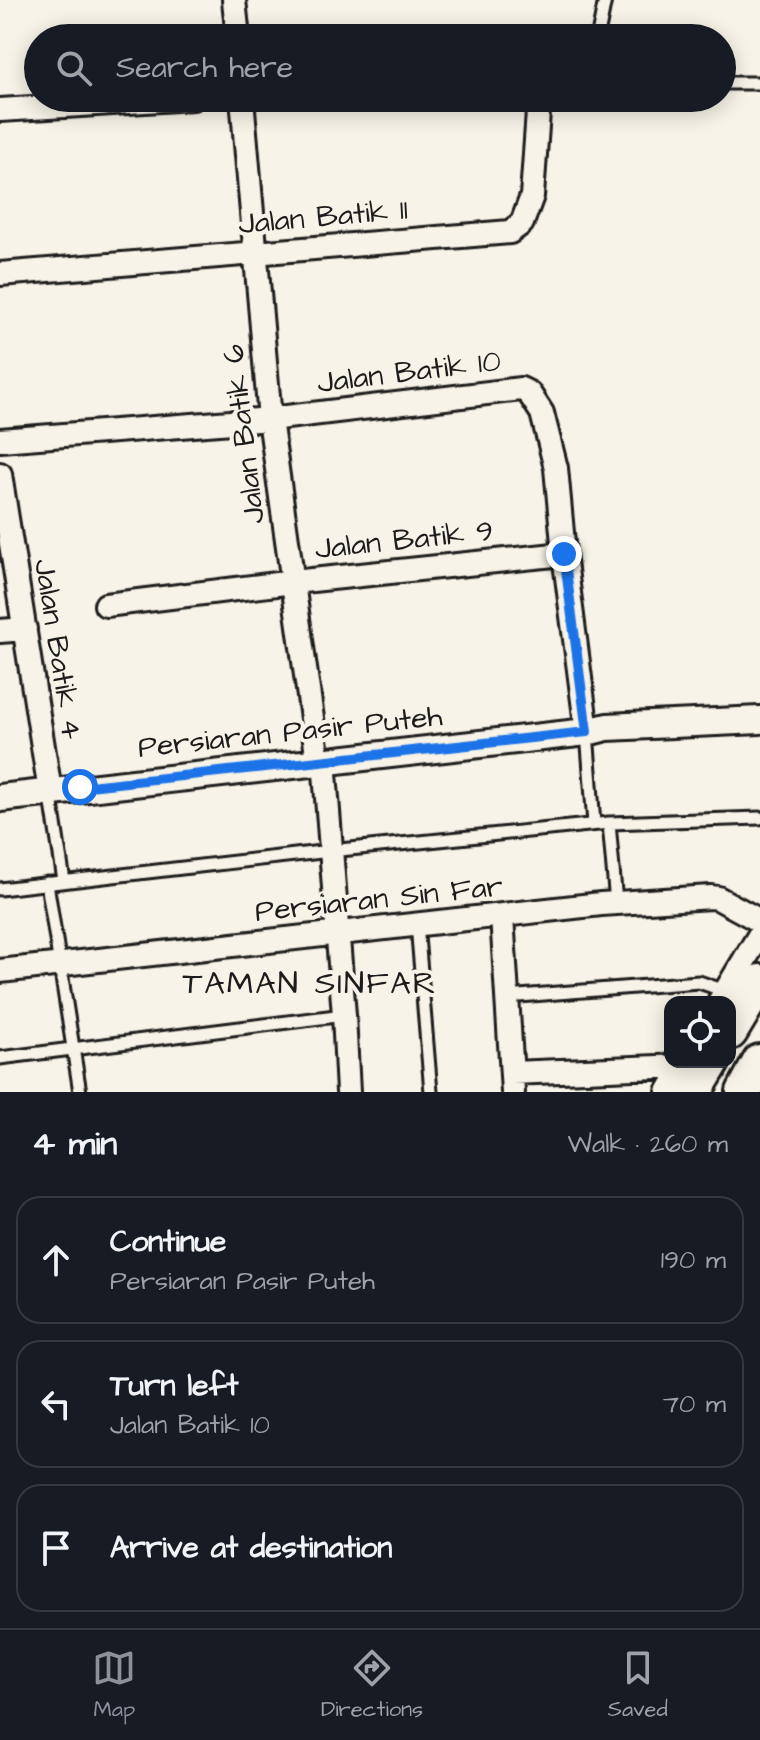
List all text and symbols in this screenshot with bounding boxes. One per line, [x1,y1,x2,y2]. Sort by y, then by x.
search box [24,24,736,112]
icon: search [52,46,96,90]
text: Search here [116,47,293,89]
street label: Jalan Batik 11 [237,189,409,245]
street label: Jalan Batik 10 [315,340,503,404]
street label: Jalan Batik 6 [212,342,276,526]
street label: Jalan Batik 9 [313,510,495,570]
route end [546,536,582,572]
street label: Jalan Batik 4 [23,556,93,742]
street label: Persiaran Pasir Puteh [136,695,444,769]
route start [62,769,98,805]
street label: Persiaran Sin Far [253,865,505,933]
district label: TAMAN SINFAR [182,961,438,1006]
map controls [664,996,736,1068]
button: locate [664,996,736,1068]
text: 4 min [32,1120,117,1168]
text: Walk · 260 m [568,1126,728,1162]
text: Continue [110,1221,226,1263]
icon: ahead [34,1238,78,1282]
text: 190 m [661,1242,726,1278]
text: Persiaran Pasir Puteh [110,1263,375,1299]
text: Turn left [110,1365,238,1407]
icon: left [34,1382,78,1426]
text: 70 m [663,1386,726,1422]
text: Jalan Batik 10 [110,1407,270,1443]
icon: arrive [34,1526,78,1570]
text: Arrive at destination [110,1527,392,1569]
tab: Map [92,1646,136,1725]
tab: Directions [321,1646,423,1725]
tab: Saved [608,1646,668,1725]

